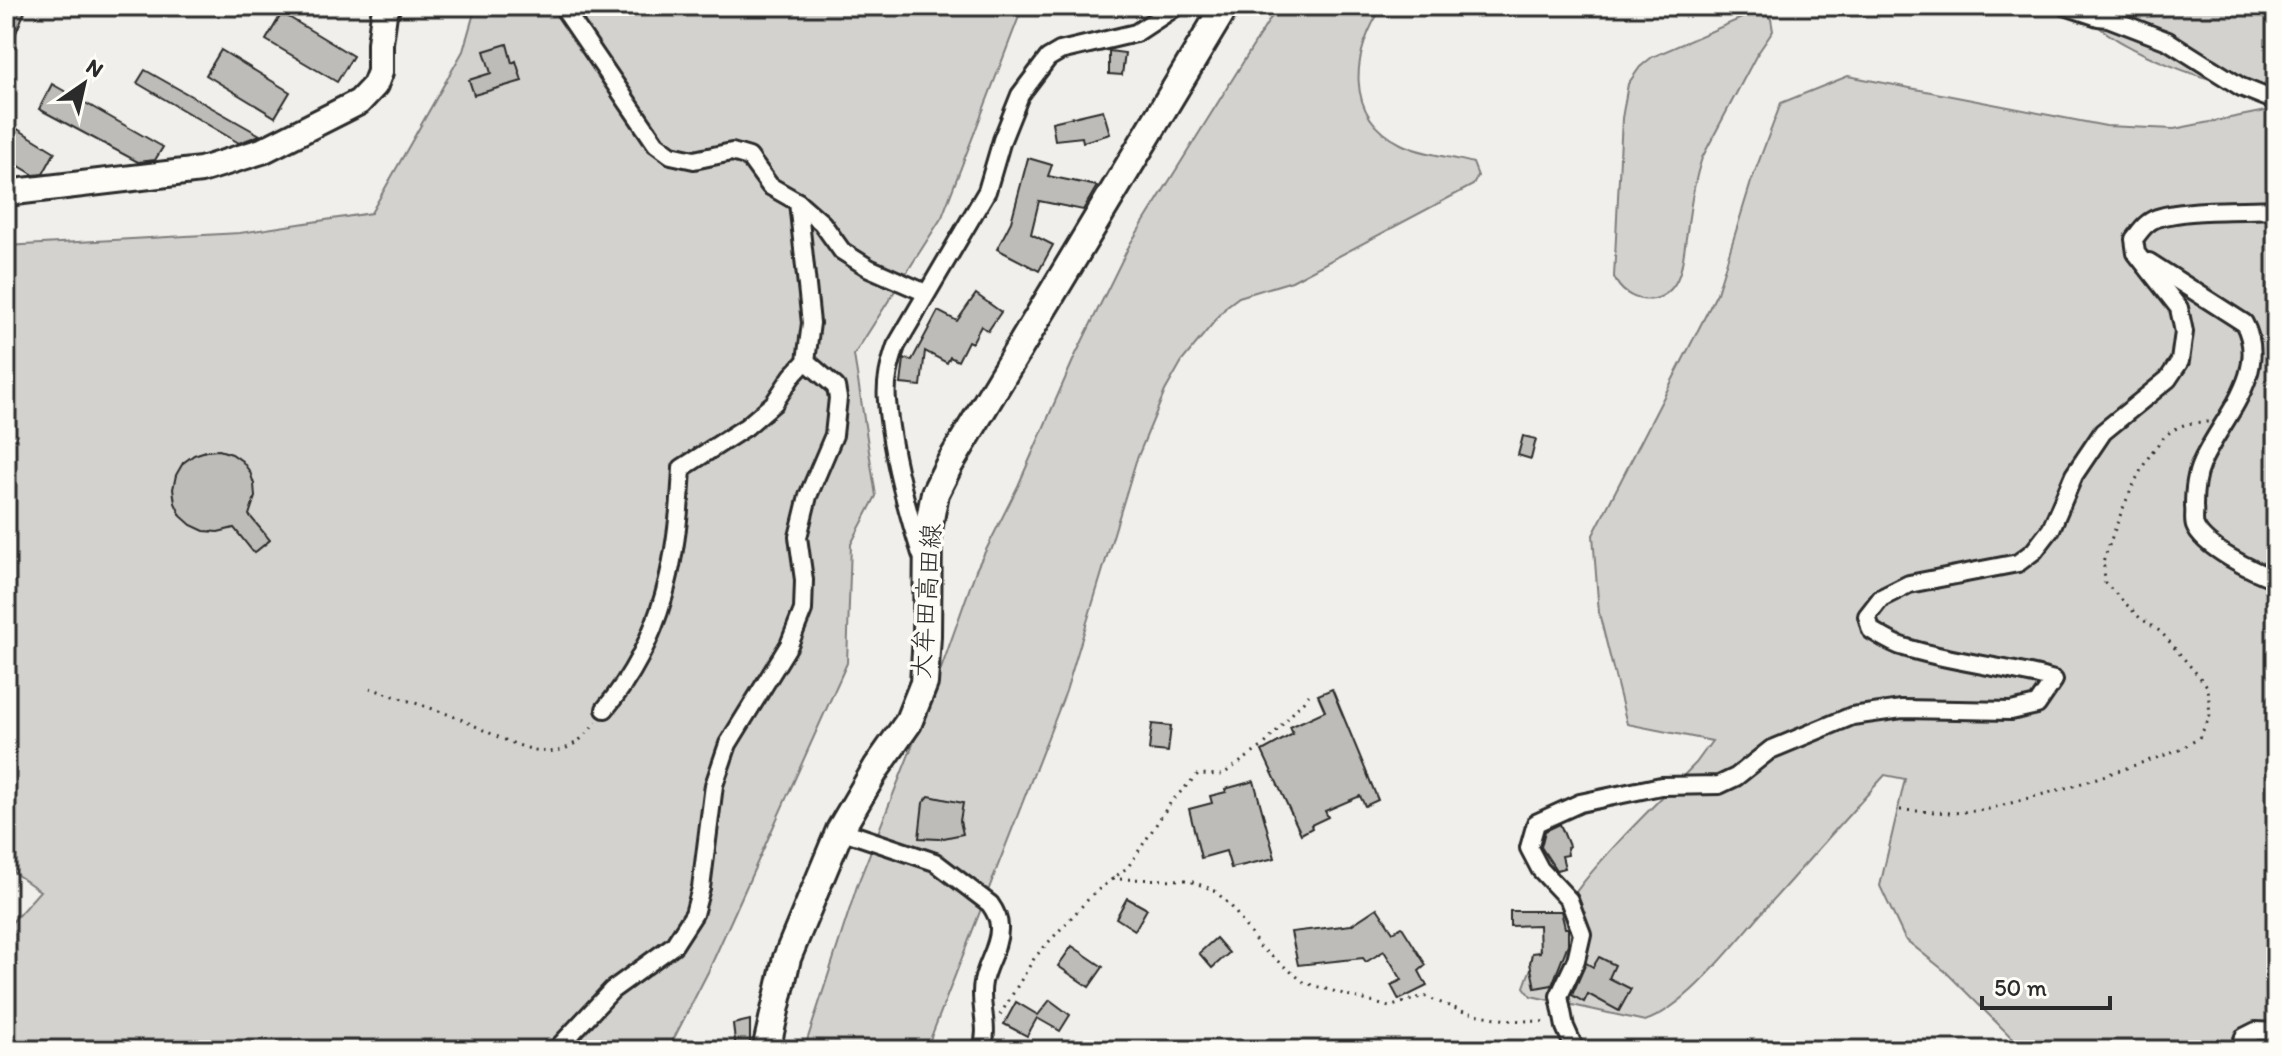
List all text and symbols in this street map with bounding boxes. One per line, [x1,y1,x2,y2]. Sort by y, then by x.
north arrow [44,44,124,124]
text: N [81,52,109,83]
street label: 大牟田高田線 [905,522,947,680]
scale bar [1982,960,2110,1010]
text: 50 m [1994,973,2047,1002]

